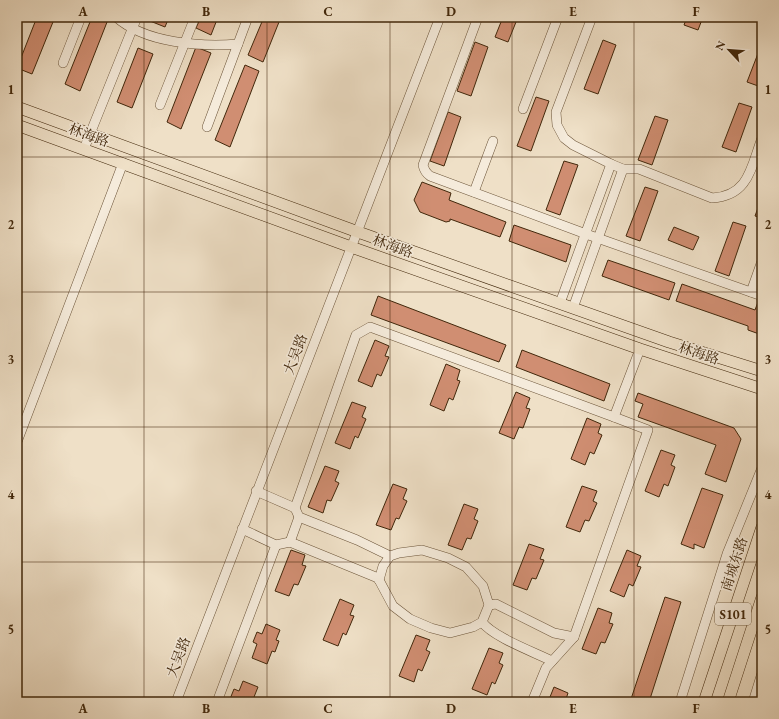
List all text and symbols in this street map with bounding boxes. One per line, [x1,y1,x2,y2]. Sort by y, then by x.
text: A [77,3,88,20]
text: B [202,3,210,20]
text: C [323,3,333,20]
text: D [446,3,456,20]
text: E [569,3,577,20]
text: F [692,3,700,20]
north arrow [709,30,749,70]
text: N [712,38,728,53]
text: 1 [8,81,15,98]
text: 1 [765,81,772,98]
street label: 林海路 [66,119,112,151]
text: 2 [8,216,15,233]
text: 2 [765,216,772,233]
street label: 林海路 [370,230,416,262]
street label: 大吴路 [279,331,311,377]
street label: 林海路 [676,338,722,368]
text: 3 [8,351,15,368]
text: 3 [765,351,772,368]
text: 4 [8,486,15,503]
text: 4 [765,486,772,503]
street label: 南城东路 [717,535,751,593]
road number: S101 [715,603,751,625]
text: 5 [8,621,14,638]
text: 5 [765,621,771,638]
street label: 大吴路 [162,634,194,680]
text: A [77,700,88,717]
text: B [202,700,210,717]
text: C [323,700,333,717]
text: D [446,700,456,717]
text: E [569,700,577,717]
text: F [692,700,700,717]

